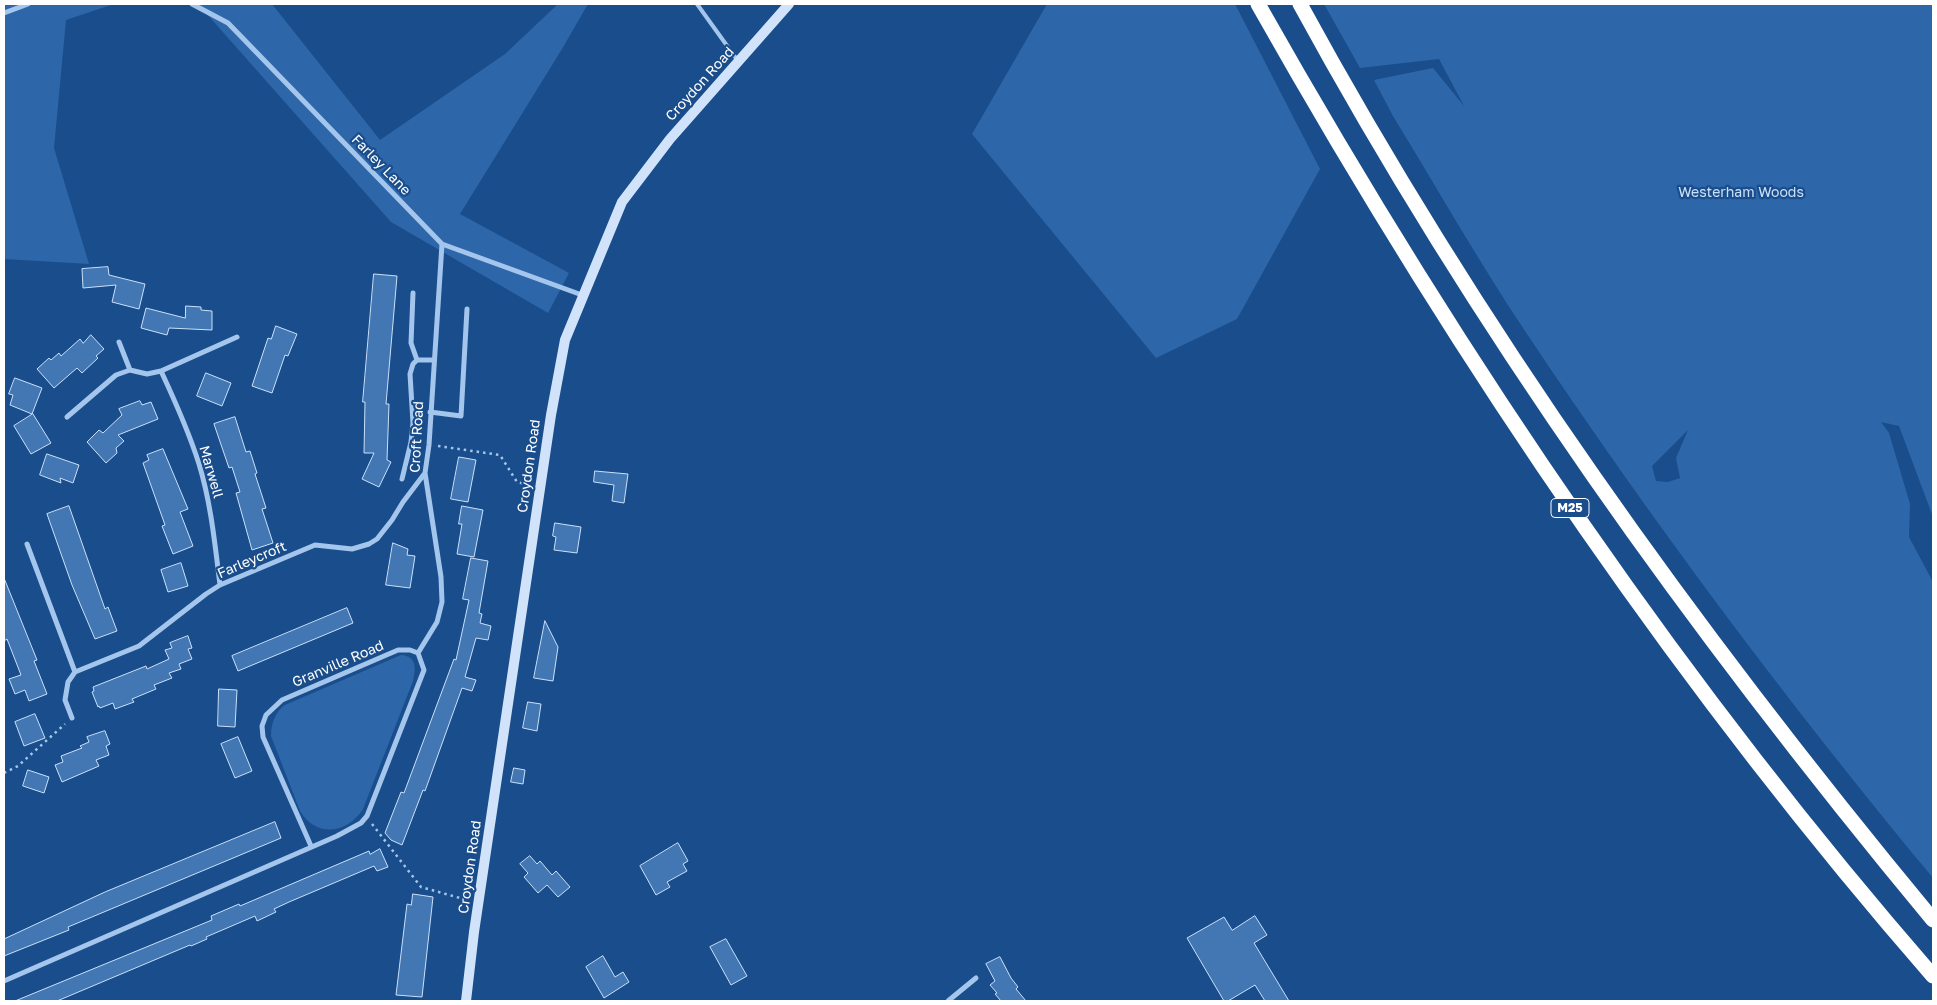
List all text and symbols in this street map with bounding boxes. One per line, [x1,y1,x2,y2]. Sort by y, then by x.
street label: Croydon Road [662,43,738,125]
street label: Farley Lane [348,131,414,199]
park label: Westerham Woods [1678,185,1804,201]
street label: Croft Road [407,401,427,473]
street label: Croydon Road [514,418,544,514]
street label: Marwell [195,444,227,500]
road number: M25 [1551,498,1589,518]
street label: Farleycroft [215,538,289,582]
street label: Granville Road [290,637,386,691]
street label: Croydon Road [455,819,485,915]

